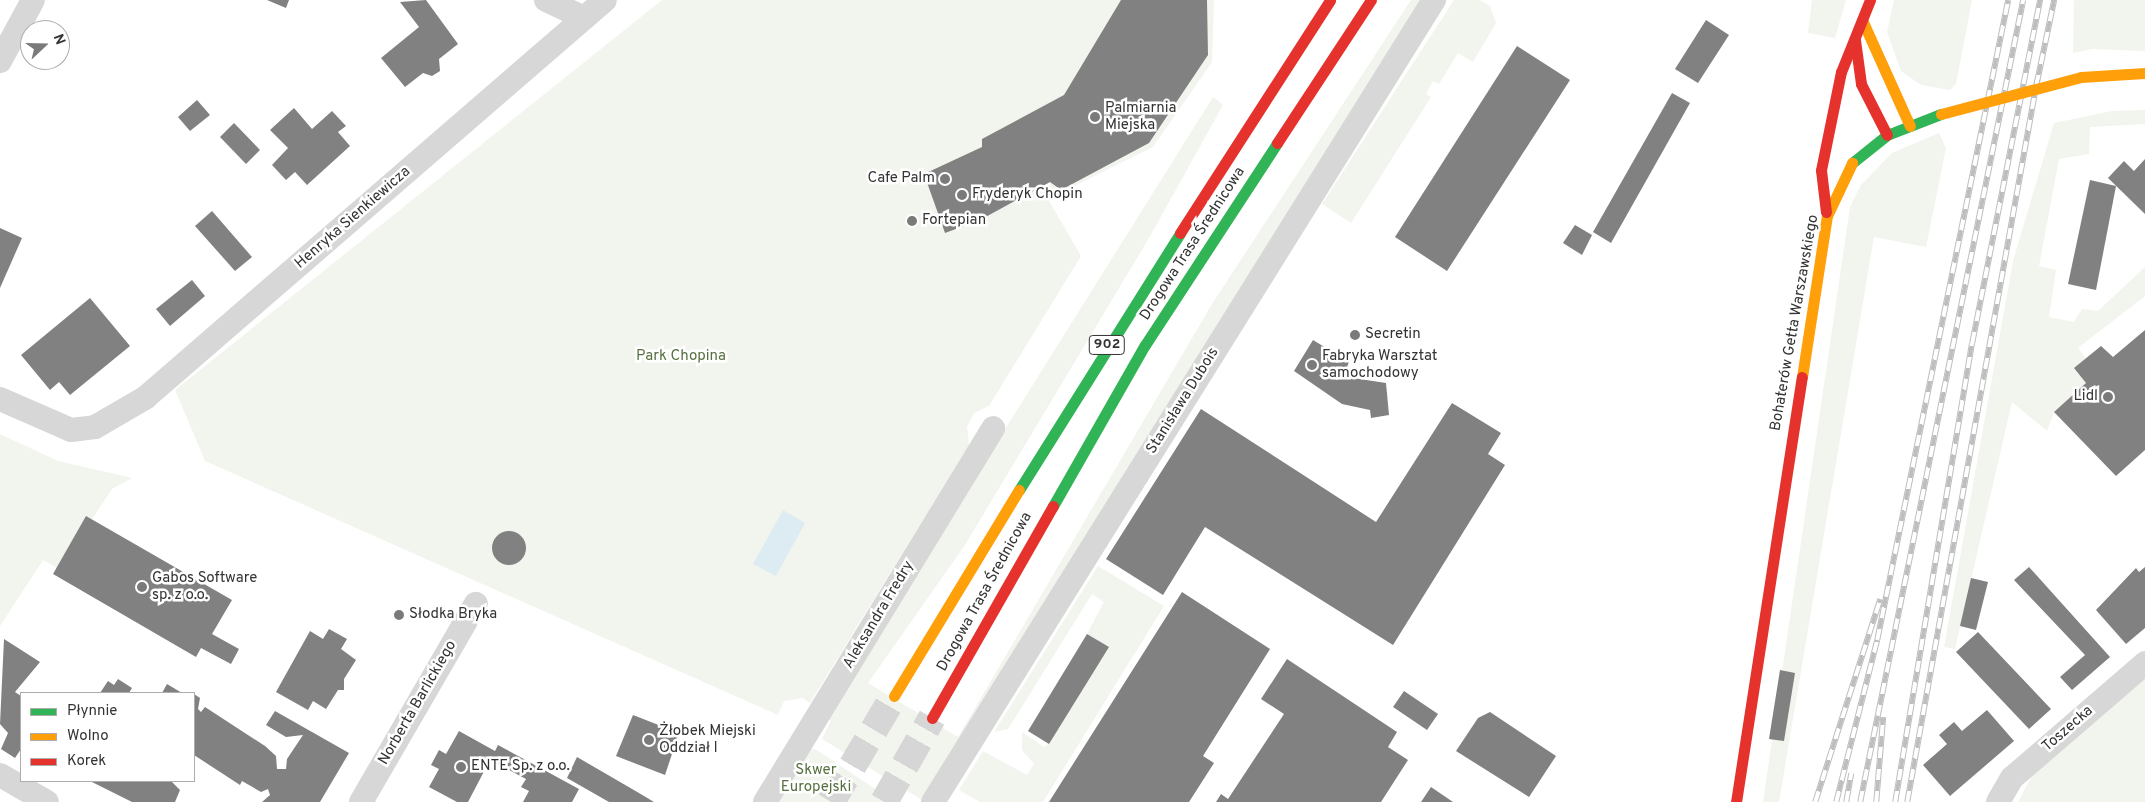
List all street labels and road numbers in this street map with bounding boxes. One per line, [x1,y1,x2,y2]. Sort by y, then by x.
street label: Henryka Sienkiewicza [292,163,414,273]
street label: Drogowa Trasa Średnicowa [1136,164,1250,324]
street label: Bohaterów Getta Warszawskiego [1767,213,1823,433]
road number: 902 [1088,334,1126,356]
street label: Stanisława Dubois [1143,345,1223,457]
street label: Drogowa Trasa Średnicowa [934,509,1036,675]
street label: Aleksandra Fredry [840,558,918,672]
street label: Norberta Barlickiego [375,638,461,768]
street label: Toszecka [2039,702,2097,756]

